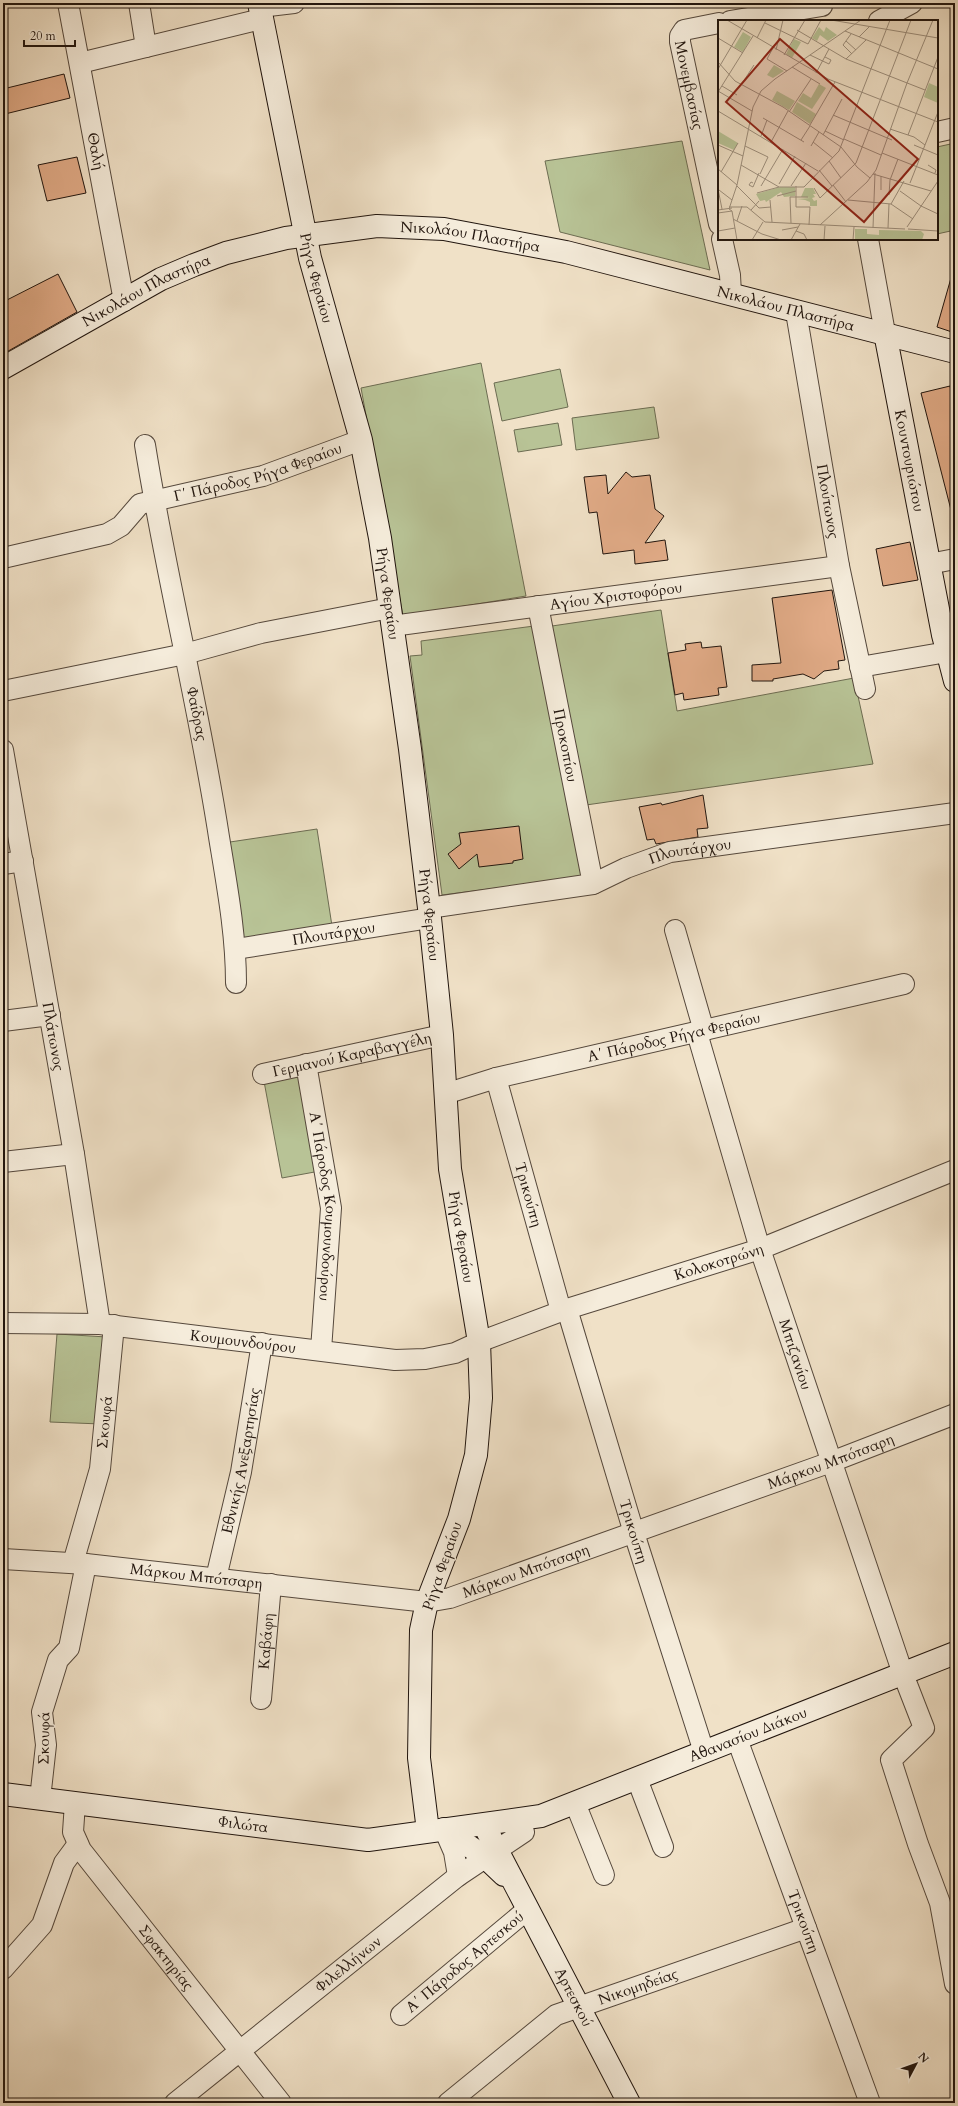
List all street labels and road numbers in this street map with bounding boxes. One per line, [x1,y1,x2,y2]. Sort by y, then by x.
street label: Μονεμβασίας [670,39,709,132]
street label: Θαλή [83,131,109,172]
street label: Νικολάου Πλαστήρα [400,217,542,257]
street label: Ρήγα Φεραίου [295,231,338,326]
street label: Νικολάου Πλαστήρα [79,250,213,331]
street label: Νικολάου Πλαστήρα [715,281,857,336]
street label: Κουντουριώτου [890,408,929,514]
street label: Γ΄ Πάροδος Ρήγα Φεραίου [172,438,345,506]
street label: Πλούτωνος [812,462,844,541]
street label: Ρήγα Φεραίου [371,546,404,641]
street label: Αγίου Χριστοφόρου [549,577,684,615]
street label: Φαίδρας [182,685,212,743]
street label: Προκοπίου [549,707,583,784]
street label: Πλουτάρχου [646,834,733,869]
street label: Ρήγα Φεραίου [414,868,444,962]
street label: Πλουτάρχου [291,917,377,950]
street label: Πλάτωνος [38,1001,69,1073]
street label: Α΄ Πάροδος Ρήγα Φεραίου [585,1007,762,1067]
street label: Γερμανού Καραβαγγέλη [271,1028,433,1082]
street label: Α΄ Πάροδος Κουμουνδούρου [304,1110,341,1302]
street label: Τρικούπη [510,1160,547,1229]
street label: Ρήγα Φεραίου [444,1190,479,1285]
street label: Κολοκοτρώνη [671,1239,766,1285]
street label: Μπιζανίου [774,1316,817,1392]
street label: Κουμουνδούρου [189,1325,297,1358]
street label: Εθνικής Ανεξαρτησίας [217,1386,265,1536]
street label: Σκουφά [92,1395,117,1450]
street label: Μάρκου Μπότσαρη [765,1429,897,1494]
street label: Τρικούπη [614,1497,653,1566]
street label: Ρήγα Φεραίου [417,1519,467,1613]
street label: Μάρκου Μπότσαρη [460,1539,592,1603]
street label: Μάρκου Μπότσαρη [129,1559,263,1594]
street label: Καβάφη [254,1612,278,1670]
street label: Αθανασίου Διάκου [686,1702,810,1767]
street label: Σκουφά [34,1711,54,1765]
street label: Φιλώτα [217,1811,269,1837]
street label: Τρικούπη [783,1887,824,1956]
street label: Α΄ Πάροδος Αρτεσκού [401,1907,528,2017]
street label: Σφακτηρίας [134,1921,199,1995]
street label: Φιλελλήνων [311,1931,385,1997]
street label: Νικομηδείας [595,1963,681,2010]
street label: Αρτεσκού [550,1964,597,2030]

